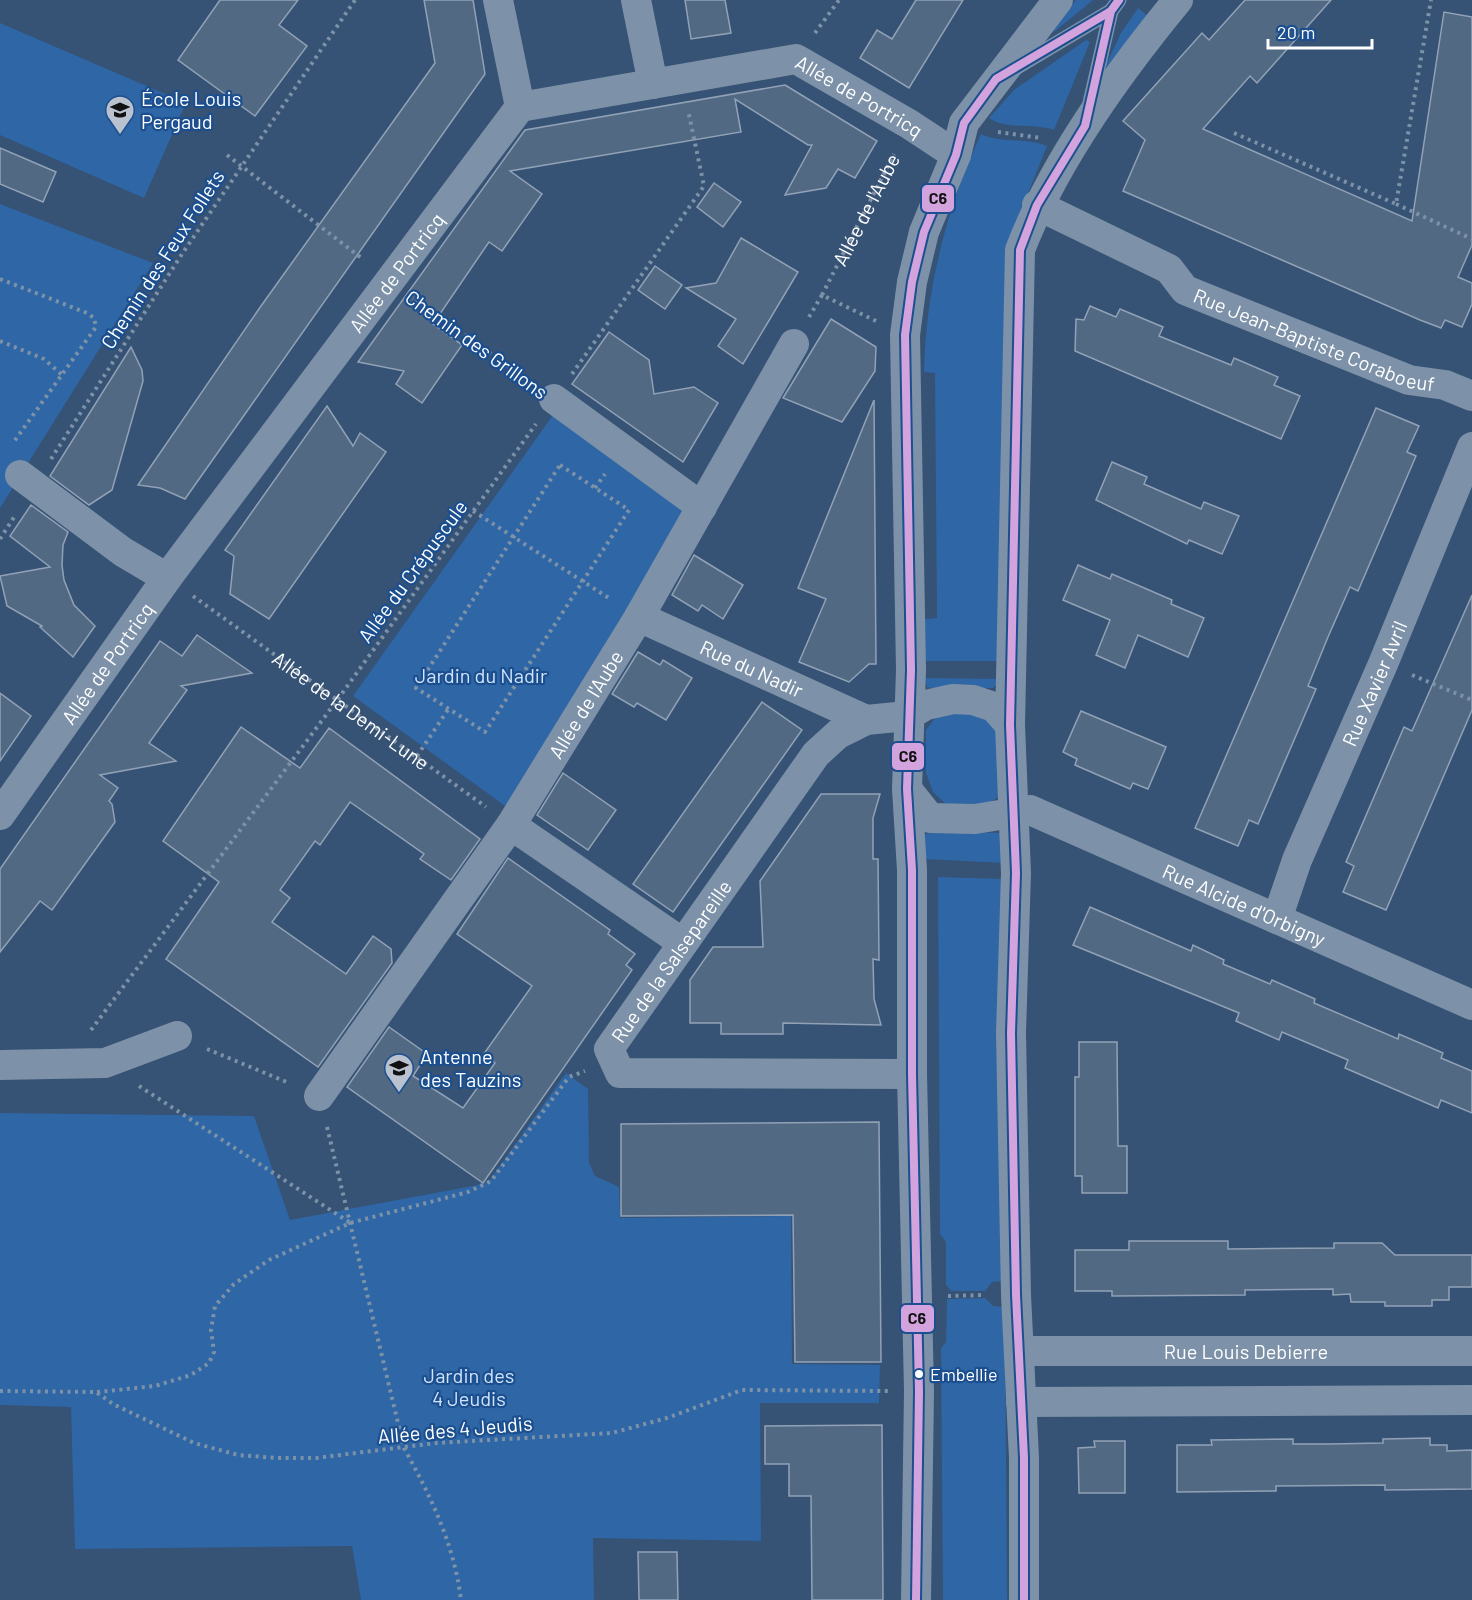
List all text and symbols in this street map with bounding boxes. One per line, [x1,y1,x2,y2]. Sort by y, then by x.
scale bar [1268,12,1372,50]
text: 20 m [1277,21,1315,43]
street label: Allée de Portricq [791,49,928,142]
place label: École Louis Pergaud [141,86,241,133]
school or university icon: École Louis Pergaud [104,94,136,136]
street label: Allée de l'Aube [827,149,904,270]
street label: Chemin des Feux Follets [95,165,229,353]
line badge: C6 [921,184,955,213]
text: C6 [929,188,948,207]
street label: Allée de Portricq [344,208,449,337]
street label: Rue Jean-Baptiste Coraboeuf [1190,283,1436,395]
street label: Chemin des Grillons [401,284,553,404]
street label: Allée du Crépuscule [352,495,472,647]
street label: Allée de Portricq [56,597,158,728]
street label: Rue Xavier Avril [1337,617,1411,750]
street label: Rue du Nadir [697,635,807,702]
street label: Allée de la Demi-Lune [268,646,434,774]
street label: Allée de l'Aube [543,646,628,763]
park label: Jardin du Nadir [415,663,547,687]
line badge: C6 [891,742,925,771]
text: C6 [899,746,918,765]
street label: Rue Alcide d'Orbigny [1159,858,1329,951]
street label: Rue de la Salsepareille [606,875,736,1047]
place label: Antenne des Tauzins [420,1044,521,1091]
school or university icon: Antenne des Tauzins [383,1052,415,1094]
line badge: C6 [900,1304,935,1333]
text: C6 [908,1308,927,1327]
street label: Rue Louis Debierre [1164,1339,1328,1363]
park label: Jardin des 4 Jeudis [424,1363,514,1410]
place label: Embellie [930,1363,998,1385]
marker: Embellie [913,1368,925,1380]
street label: Allée des 4 Jeudis [377,1410,533,1448]

